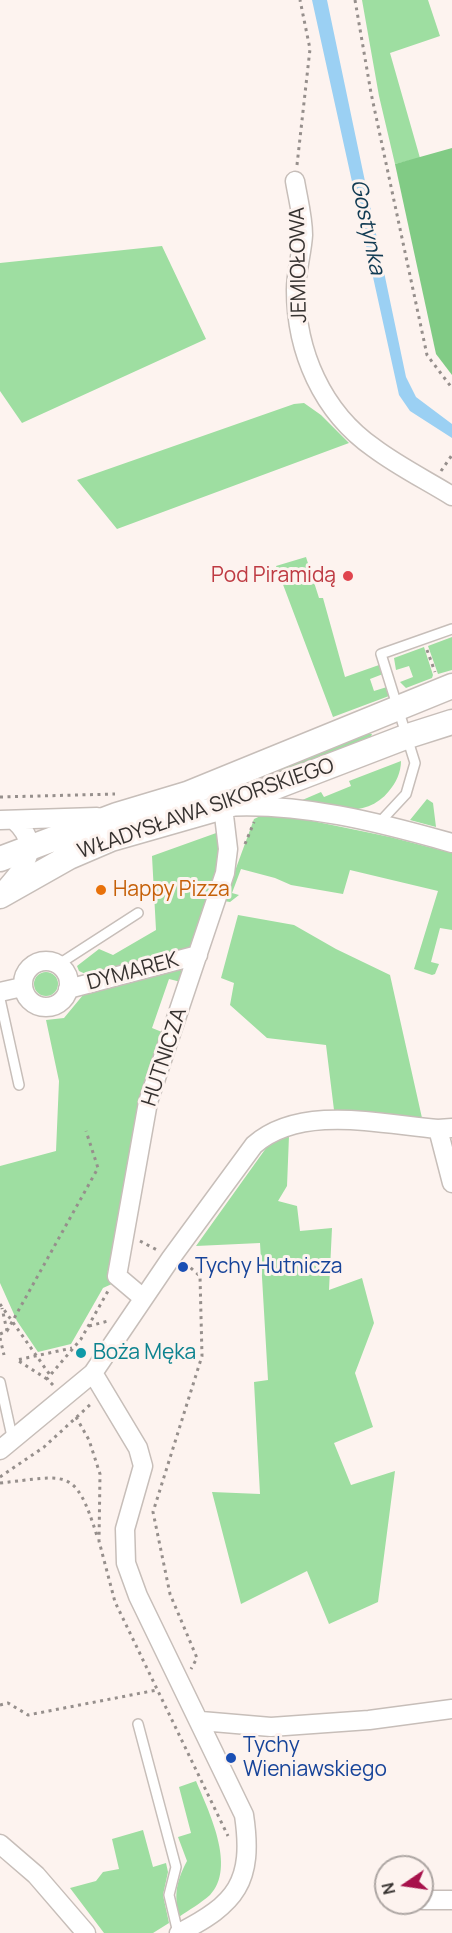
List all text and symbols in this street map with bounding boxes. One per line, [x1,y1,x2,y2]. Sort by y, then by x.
water label: Gostynka [344,177,390,277]
street label: JEMIOŁOWA [285,207,313,323]
place label: Pod Piramidą [211,563,336,589]
marker: Pod Piramidą [341,569,355,583]
street label: WŁADYSŁAWA SIKORSKIEGO [75,753,337,865]
place label: Happy Pizza [113,877,230,903]
marker: Happy Pizza [94,883,108,897]
street label: DYMAREK [84,948,182,996]
street label: HUTNICZA [137,1005,193,1109]
place label: Tychy Hutnicza [195,1254,343,1280]
marker: Tychy Hutnicza [176,1260,190,1274]
place label: Boża Męka [93,1340,196,1366]
marker: Boża Męka [74,1346,88,1360]
place label: Tychy Wieniawskiego [243,1733,387,1783]
marker: Tychy Wieniawskiego [224,1751,238,1765]
north arrow [374,1855,434,1915]
text: N [376,1881,400,1897]

